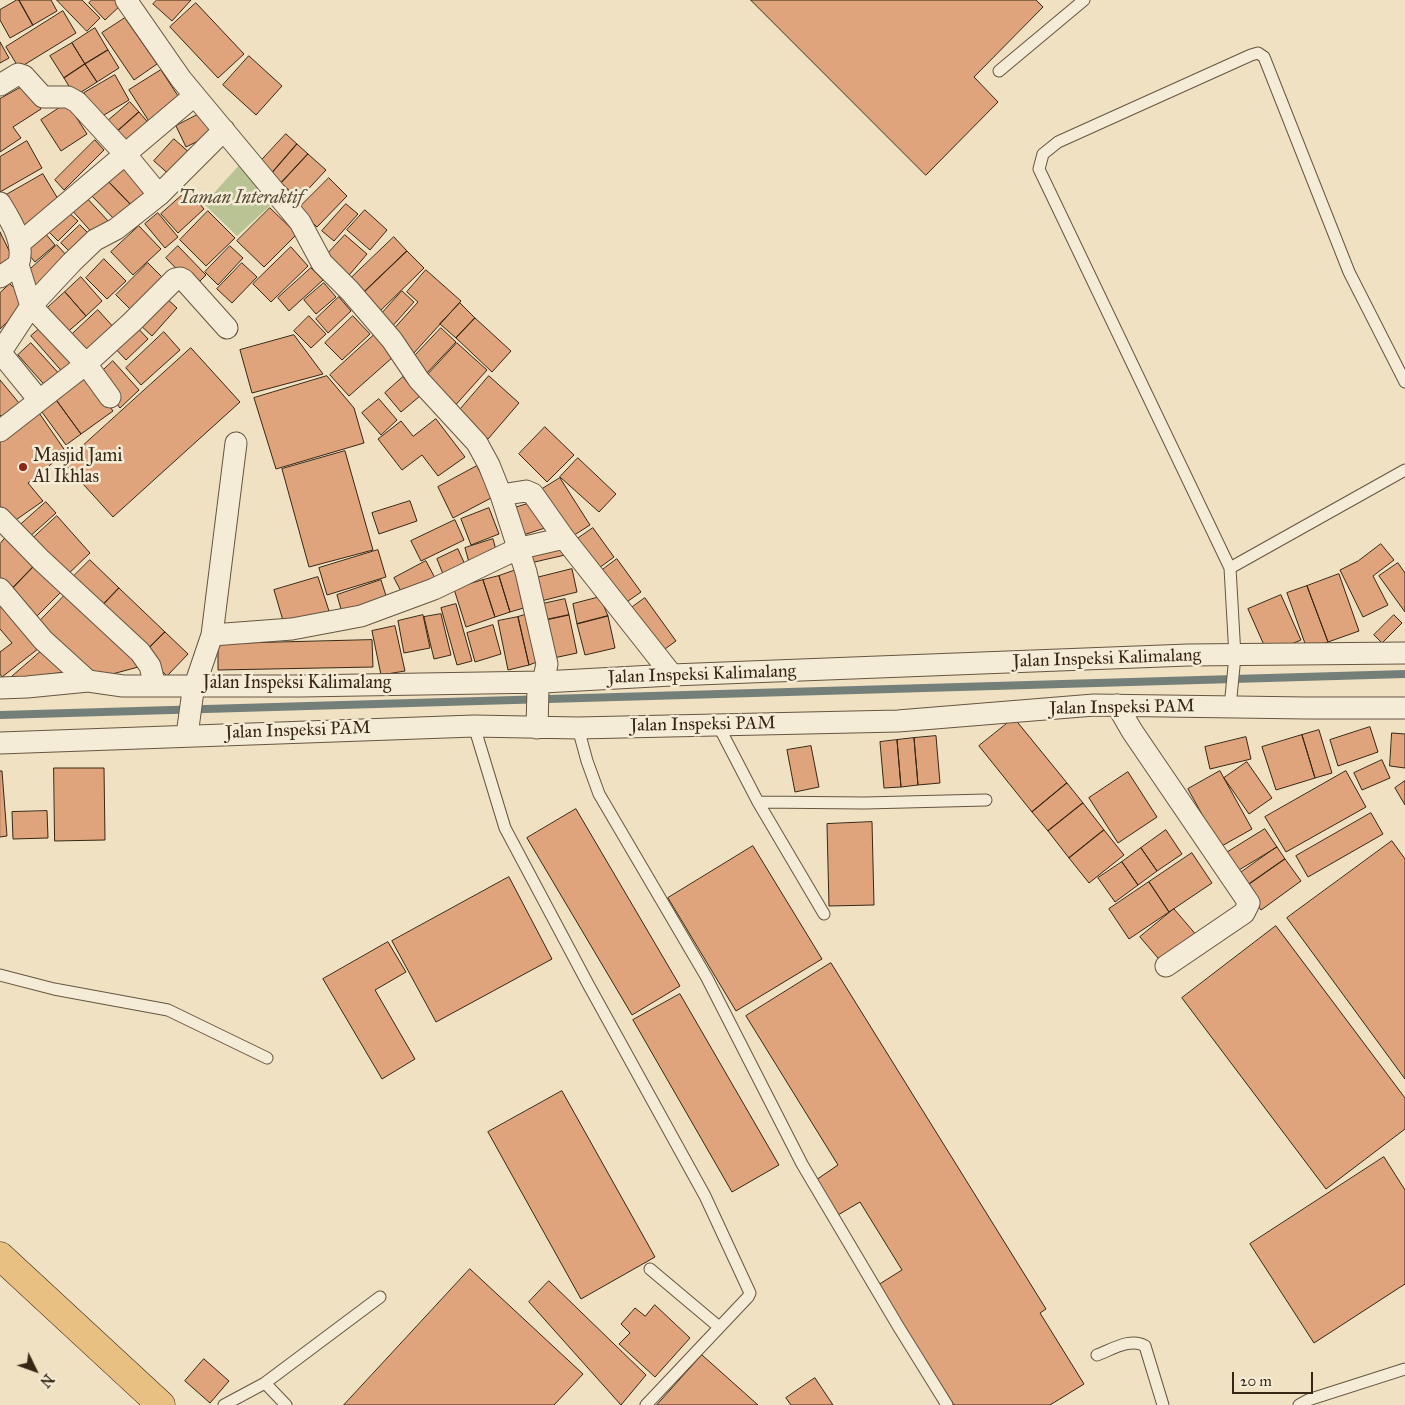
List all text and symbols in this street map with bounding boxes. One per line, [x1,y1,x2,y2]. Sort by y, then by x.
park label: Taman Interaktif [178,188,304,210]
place label: Masjid Jami Al Ikhlas [33,446,122,488]
marker: Masjid Jami Al Ikhlas [17,461,29,473]
street label: Jalan Inspeksi Kalimalang [1013,645,1201,673]
street label: Jalan Inspeksi Kalimalang [608,661,796,689]
street label: Jalan Inspeksi Kalimalang [203,673,391,695]
street label: Jalan Inspeksi PAM [1049,696,1195,720]
street label: Jalan Inspeksi PAM [630,713,776,737]
street label: Jalan Inspeksi PAM [225,718,371,744]
north arrow [10,1345,60,1395]
scale bar [1235,1362,1316,1394]
text: N [36,1370,57,1390]
text: 20 m [1240,1372,1272,1390]

